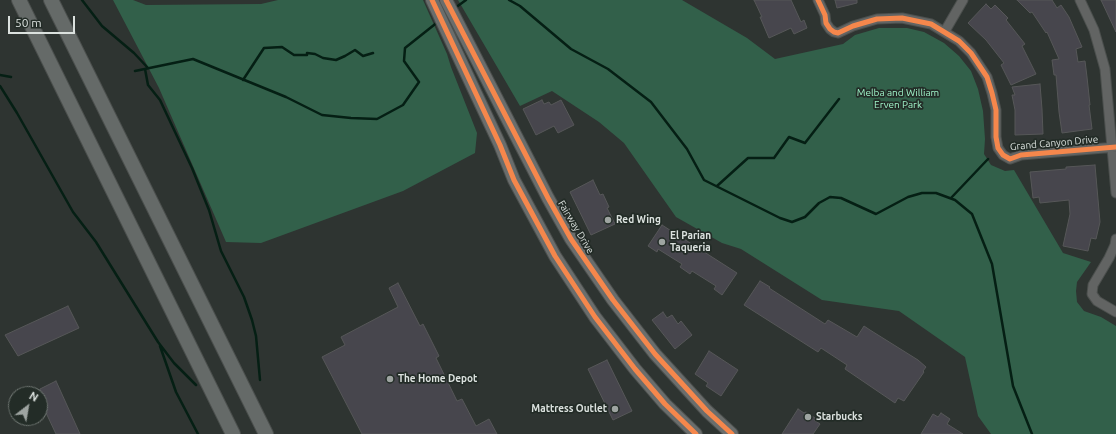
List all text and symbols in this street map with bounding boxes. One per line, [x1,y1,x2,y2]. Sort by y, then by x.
scale bar [10,8,77,34]
text: 50 m [15,16,42,29]
park label: Melba and William Erven Park [857,87,939,110]
street label: Grand Canyon Drive [1009,133,1099,153]
street label: Fairway Drive [555,198,597,256]
place label: Red Wing [616,214,661,226]
marker: Red Wing [603,215,613,225]
place label: El Parian Taqueria [670,230,711,254]
marker: El Parian Taqueria [657,237,667,247]
place label: The Home Depot [398,373,477,385]
marker: The Home Depot [385,374,395,384]
north arrow [8,386,48,426]
text: N [27,389,40,404]
place label: Mattress Outlet [531,403,607,415]
marker: Mattress Outlet [610,404,620,414]
place label: Starbucks [816,411,862,423]
marker: Starbucks [803,412,813,422]

